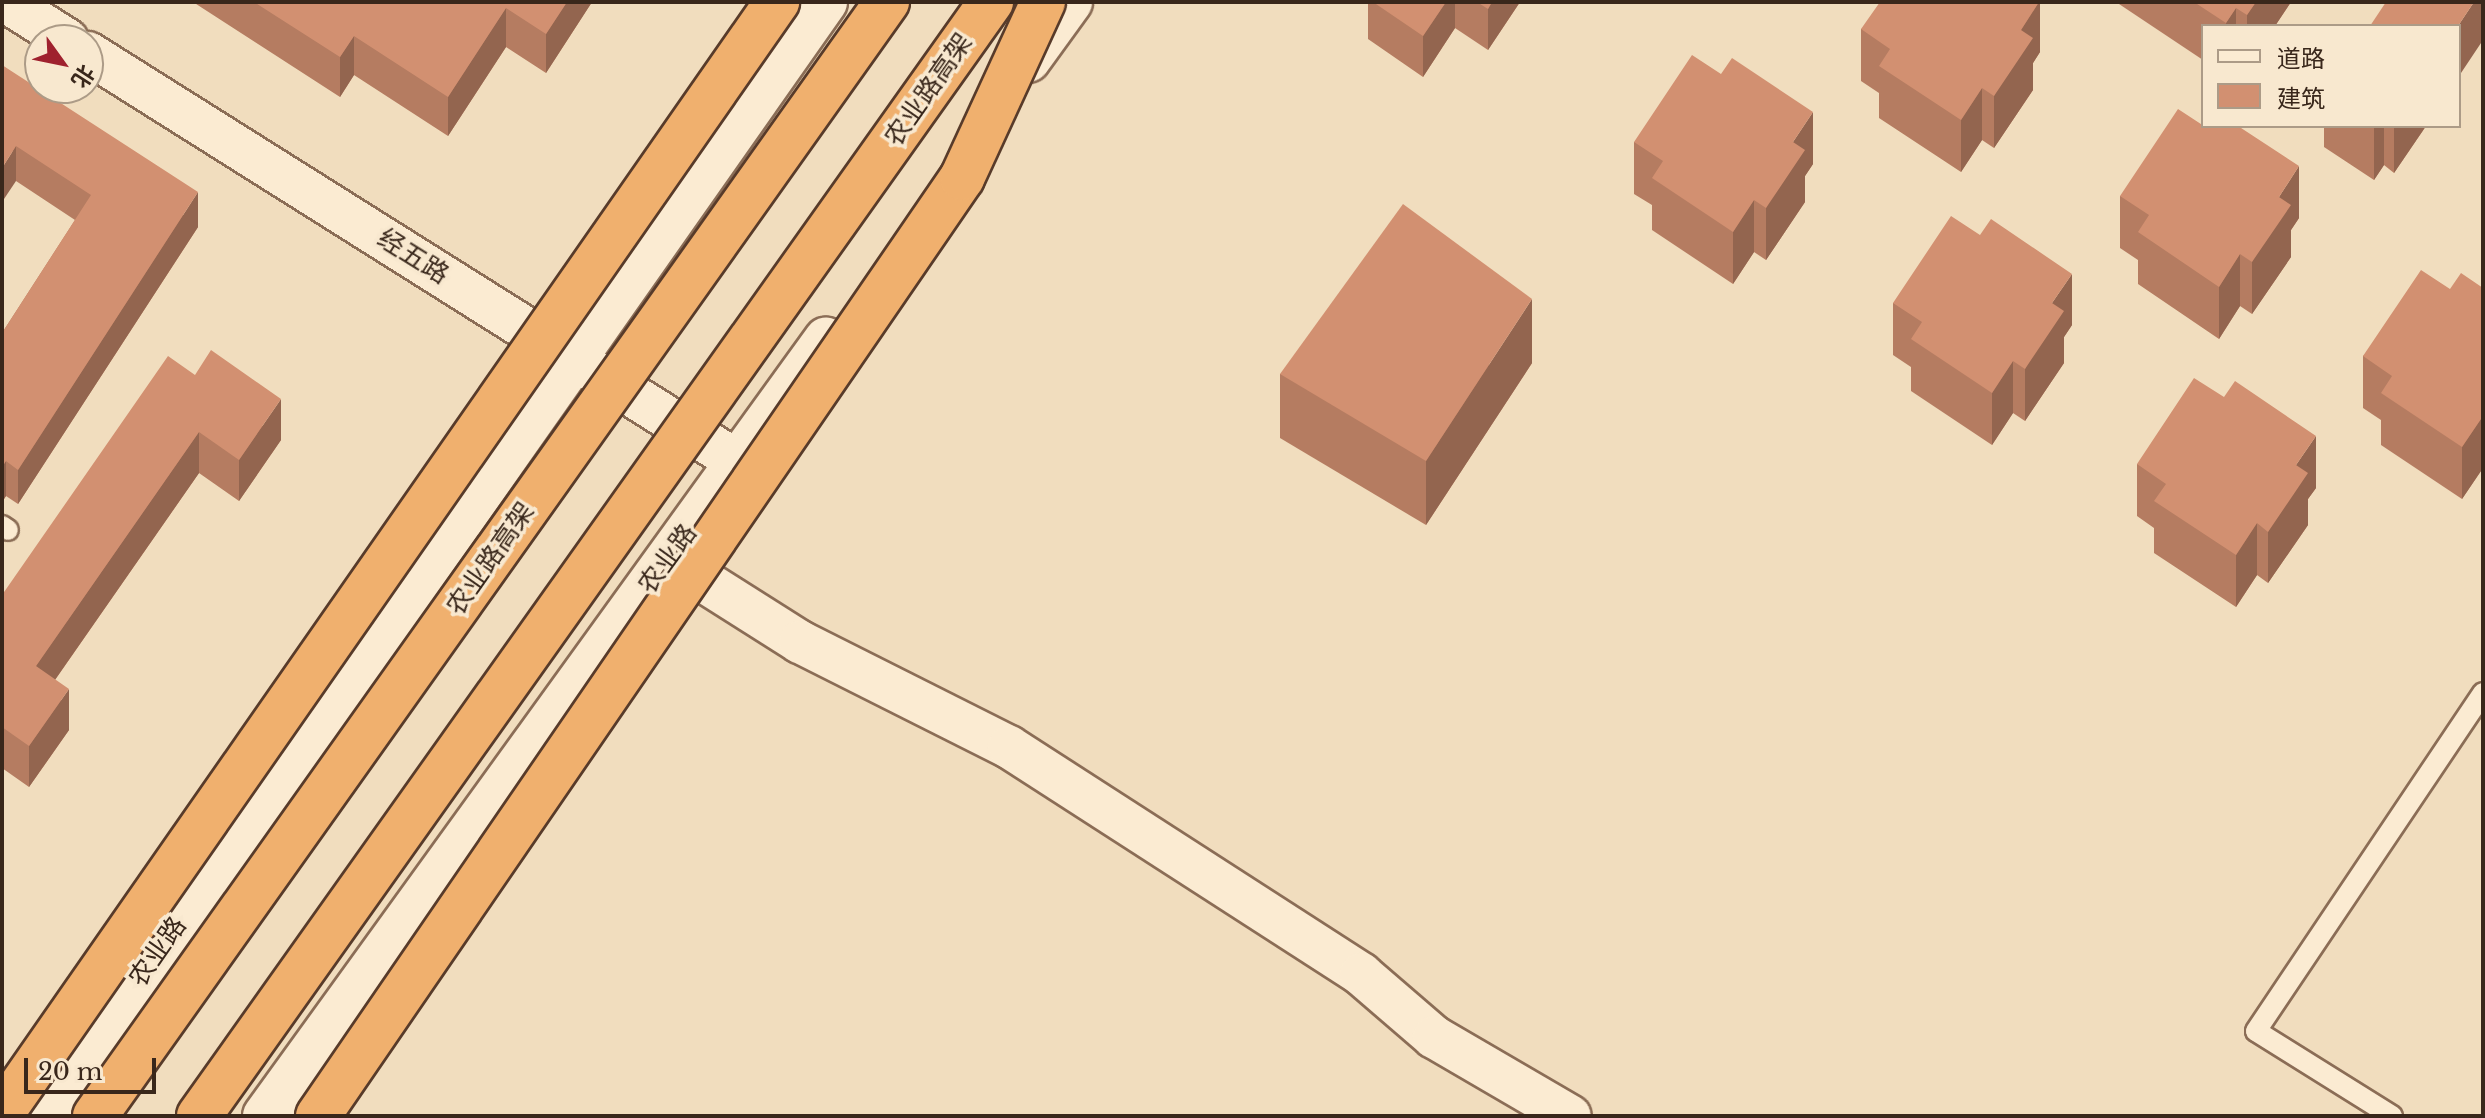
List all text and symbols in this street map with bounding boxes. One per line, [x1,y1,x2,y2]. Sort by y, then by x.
north arrow [24,24,104,104]
legend [2201,24,2461,128]
street label: 农业路高架 [879,28,979,152]
text: 道路 [2277,44,2325,73]
text: 北 [66,60,100,93]
text: 建筑 [2277,84,2325,113]
street label: 经五路 [372,223,454,291]
street label: 农业路高架 [441,497,541,621]
street label: 农业路 [632,518,704,600]
street label: 农业路 [123,911,193,993]
scale bar [28,1042,160,1092]
text: 20 m [38,1057,103,1086]

